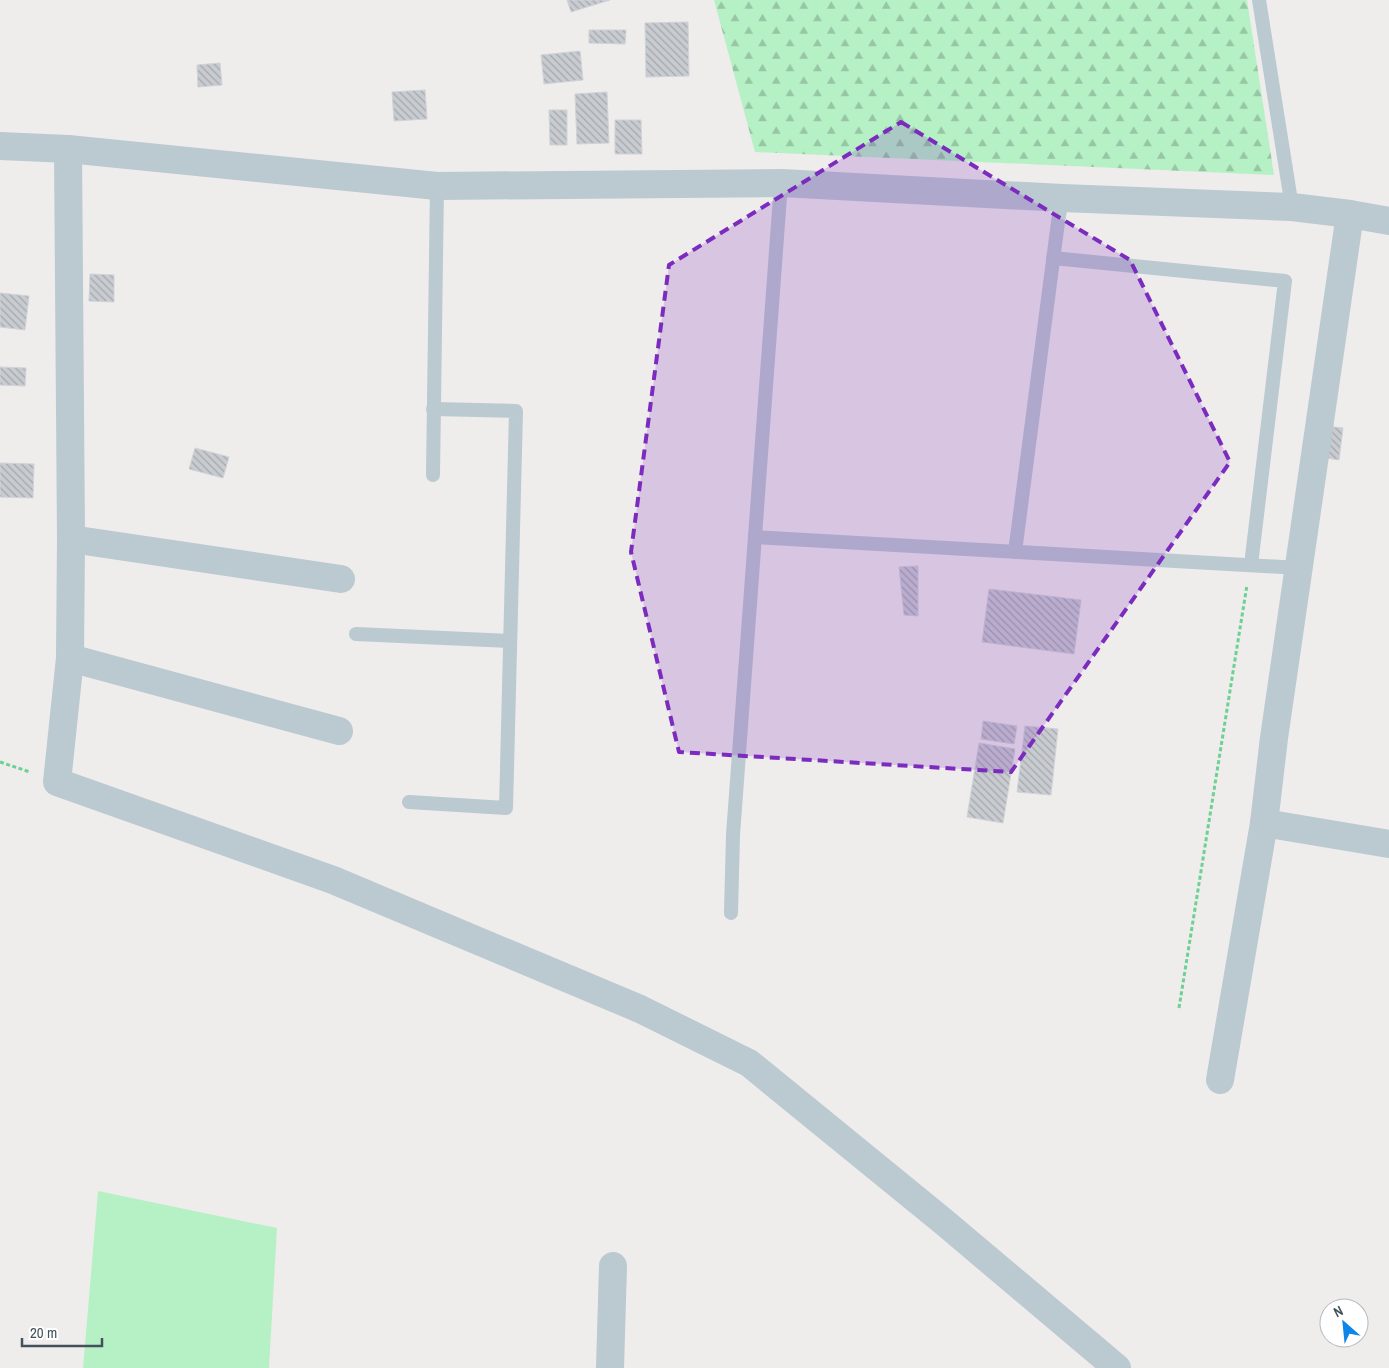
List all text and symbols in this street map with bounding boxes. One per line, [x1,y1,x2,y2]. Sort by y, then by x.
north arrow [1319,1298,1369,1348]
text: N [1330,1302,1346,1321]
scale bar [22,1316,102,1348]
text: 20 m [30,1322,57,1343]

